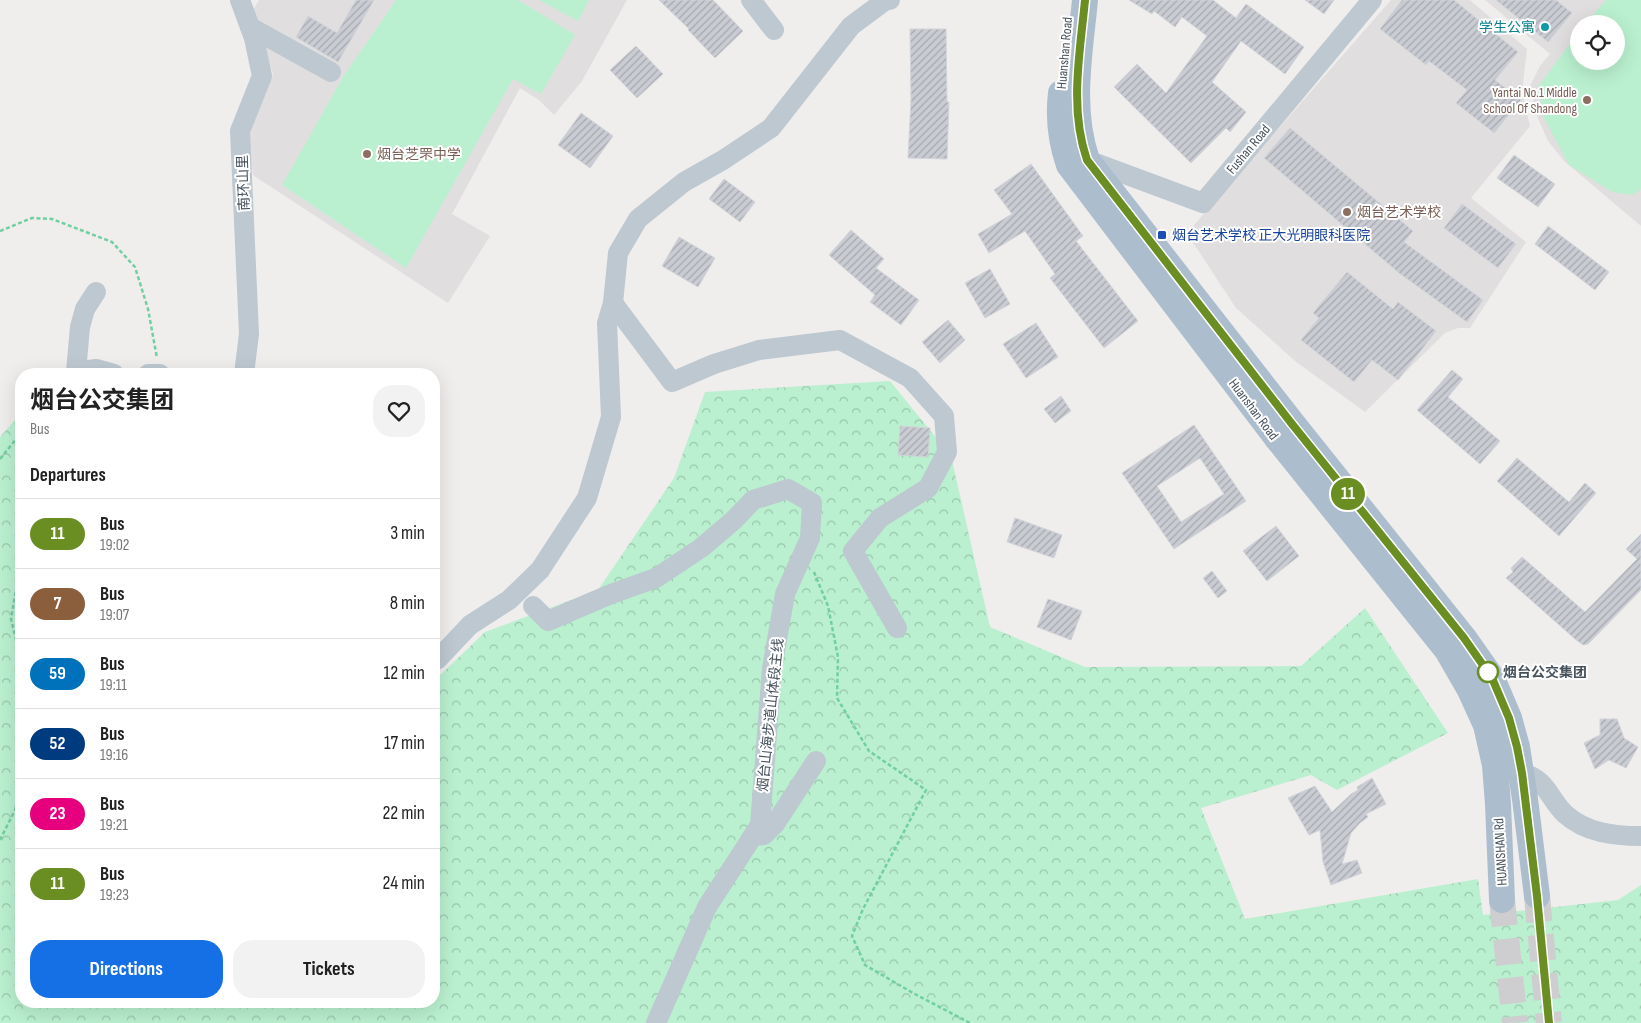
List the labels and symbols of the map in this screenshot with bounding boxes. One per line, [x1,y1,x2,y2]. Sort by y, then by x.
street label: Huanshan Road [1053,16,1076,90]
place label: 学生公寓 [1479,19,1535,36]
marker: 学生公寓 [1539,21,1551,33]
place label: Yantai No.1 Middle School Of Shandong [1483,84,1577,117]
marker: Yantai No.1 Middle School Of Shandong [1581,94,1593,106]
street label: Fushan Road [1223,121,1274,177]
place label: 烟台芝罘中学 [377,146,461,163]
marker: 烟台芝罘中学 [361,148,373,160]
street label: 南环山里 [234,155,253,211]
place label: 烟台艺术学校 [1357,204,1441,221]
marker: 烟台艺术学校 [1341,206,1353,218]
place label: 烟台艺术学校 正大光明眼科医院 [1172,227,1370,244]
marker: 烟台艺术学校 正大光明眼科医院 [1156,229,1168,241]
street label: Huanshan Road [1225,375,1282,443]
line badge: 11 [1326,478,1370,510]
street label: 烟台山海步道山体段主线 [754,638,787,793]
marker: 烟台公交集团 [1477,661,1499,683]
place label: 烟台公交集团 [1503,664,1587,681]
street label: HUANSHAN Rd [1490,818,1511,886]

